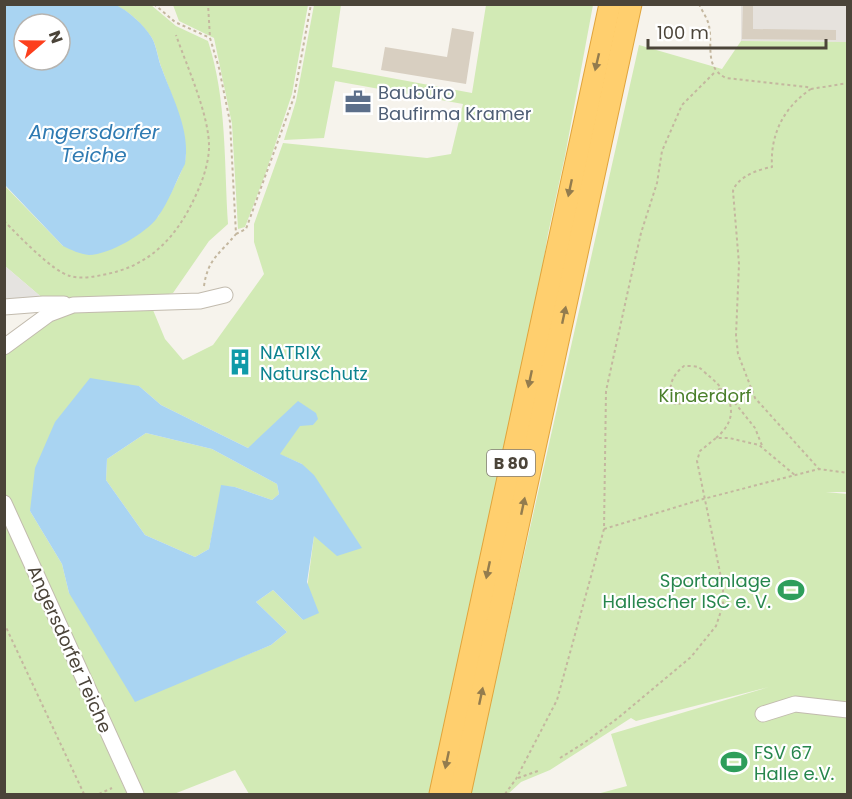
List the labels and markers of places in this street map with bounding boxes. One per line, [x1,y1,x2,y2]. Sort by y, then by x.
place label: Baubüro Baufirma Kramer [378,80,532,126]
office icon: Baubüro Baufirma Kramer [343,87,373,117]
place label: NATRIX Naturschutz [260,340,368,386]
building icon: NATRIX Naturschutz [225,347,255,377]
place label: Sportanlage Hallescher ISC e. V. [602,568,771,614]
sports icon: Sportanlage Hallescher ISC e. V. [776,575,806,605]
place label: FSV 67 Halle e.V. [754,740,834,786]
sports icon: FSV 67 Halle e.V. [719,747,749,777]

